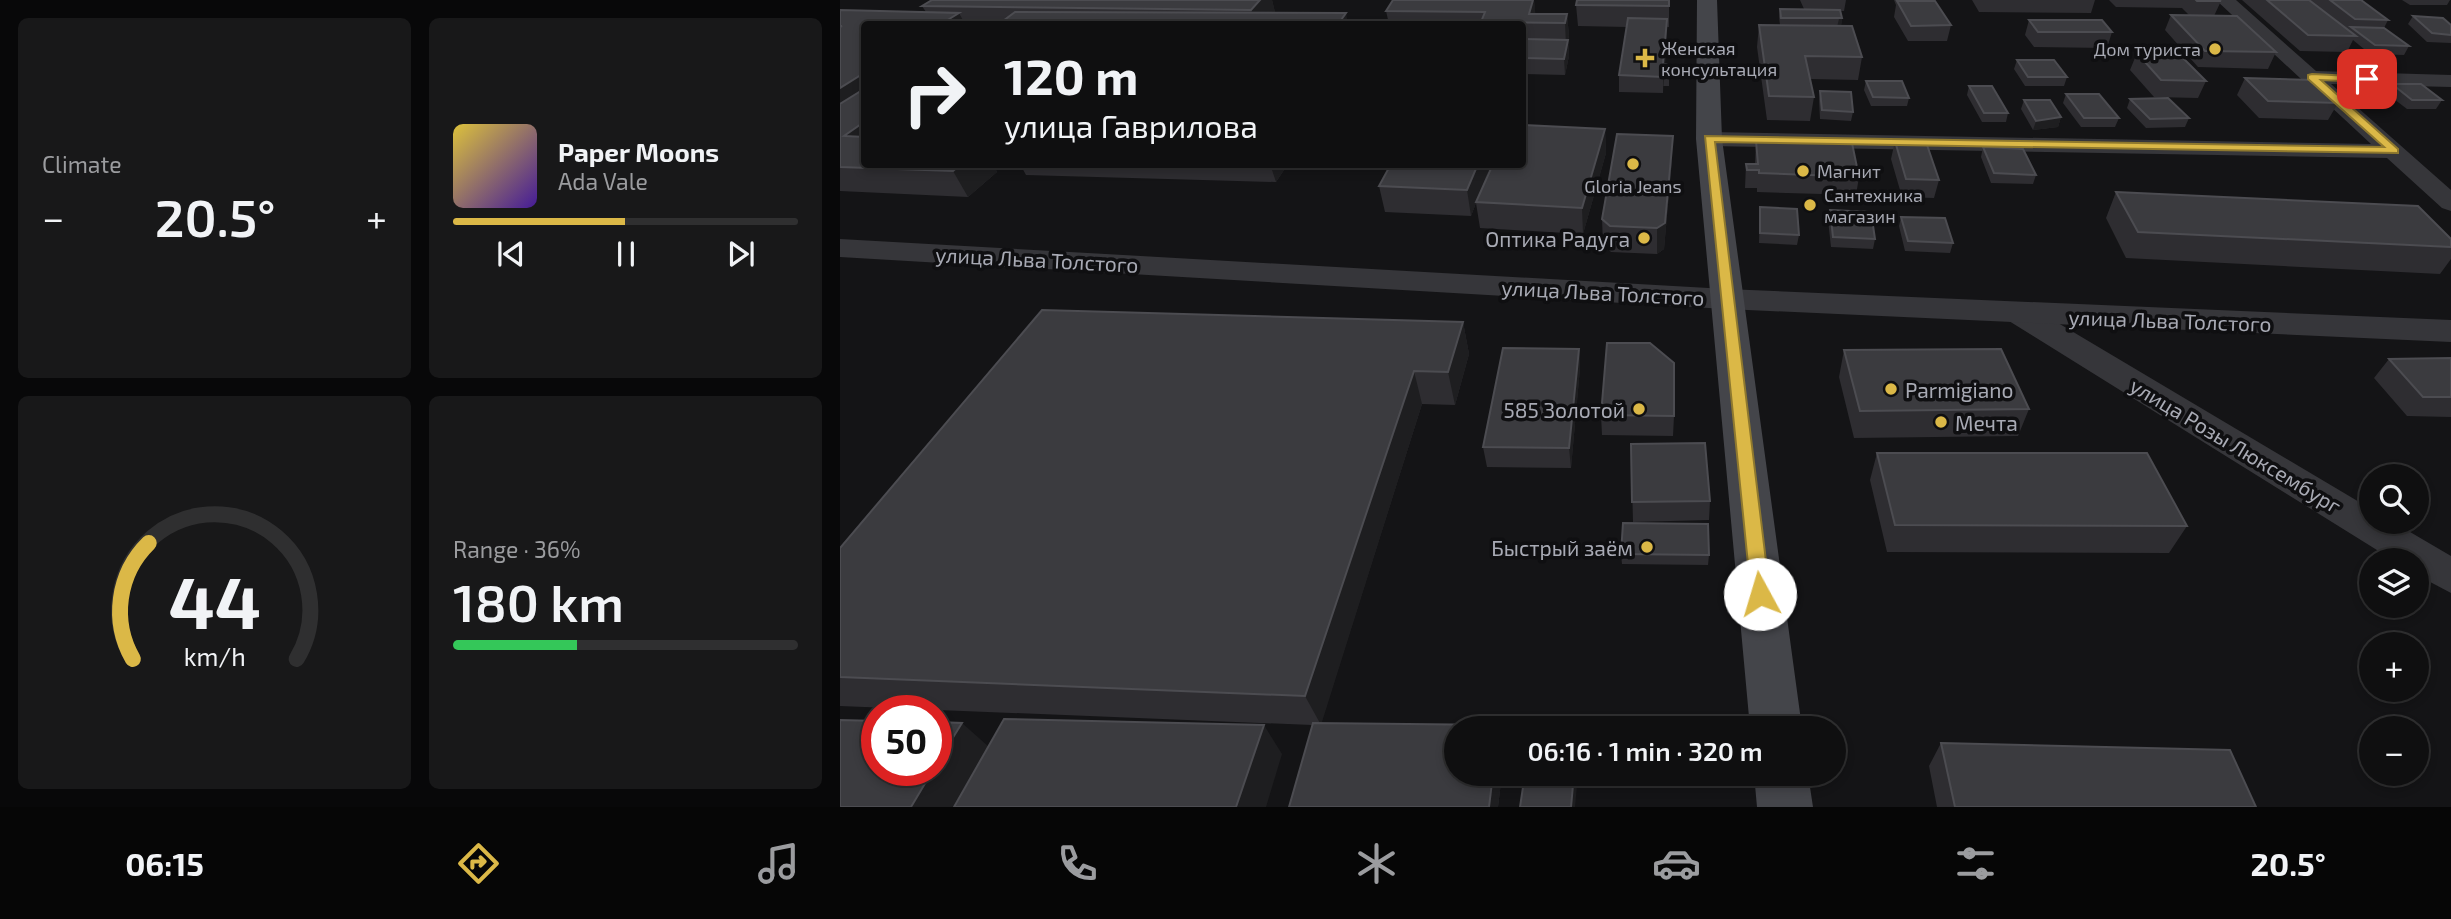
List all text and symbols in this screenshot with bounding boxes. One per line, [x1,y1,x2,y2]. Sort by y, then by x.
place label: Женская консультация [1661,37,1777,80]
place label: Дом туриста [2094,38,2201,60]
marker: Дом туриста [2207,41,2223,57]
text: 120 m [1004,46,1138,105]
marker: Женская консультация [1635,48,1655,68]
icon: right [889,49,980,140]
pin [2337,49,2397,109]
icon: arrive [2348,60,2386,98]
text: улица Гаврилова [1004,106,1258,144]
text: Paper Moons [558,136,719,167]
text: Climate [42,150,122,178]
marker: Gloria Jeans [1625,156,1641,172]
place label: Магнит [1817,160,1881,182]
marker: Магнит [1795,163,1811,179]
text: Ada Vale [558,167,648,195]
place label: Gloria Jeans [1584,175,1682,197]
place label: Сантехника магазин [1824,184,1923,227]
text: 20.5° [155,185,276,247]
text: − [42,194,64,240]
text: + [366,194,387,240]
marker: Сантехника магазин [1802,197,1818,213]
place label: Оптика Радуга [1485,226,1630,252]
marker: Оптика Радуга [1636,230,1652,246]
icon: previous [492,235,530,273]
icon: pause [607,235,645,273]
icon: next [722,235,760,273]
street label: улица Льва Толстого [935,241,1139,278]
street label: улица Льва Толстого [1501,274,1705,311]
street label: улица Льва Толстого [2068,304,2272,337]
street label: улица Розы Люксембург [2126,372,2346,519]
place label: Parmigiano [1905,377,2013,402]
marker: Parmigiano [1883,381,1899,397]
place label: 585 Золотой [1504,397,1625,422]
marker: 585 Золотой [1631,401,1647,417]
place label: Мечта [1955,410,2018,435]
marker: Мечта [1933,414,1949,430]
map controls [2359,464,2429,786]
button: search [2359,464,2429,534]
text: Range · 36% [453,535,581,563]
place label: Быстрый заём [1491,535,1633,560]
marker: Быстрый заём [1639,539,1655,555]
button: layers [2359,548,2429,618]
text: 44 [168,556,261,644]
position arrow [1723,557,1797,631]
text: 180 km [453,570,624,632]
button: + [2359,632,2429,702]
text: km/h [183,640,246,670]
speed limit sign: 50 [861,695,952,786]
button: − [2359,716,2429,786]
text: 06:16 · 1 min · 320 m [1528,735,1763,766]
icon: directions [454,839,503,888]
icon: music [754,839,803,888]
icon: phone [1053,839,1102,888]
icon: climate [1352,839,1401,888]
icon: car [1652,839,1701,888]
icon: filters [1951,839,2000,888]
text: 06:15 [125,844,204,882]
text: 20.5° [2250,844,2326,882]

